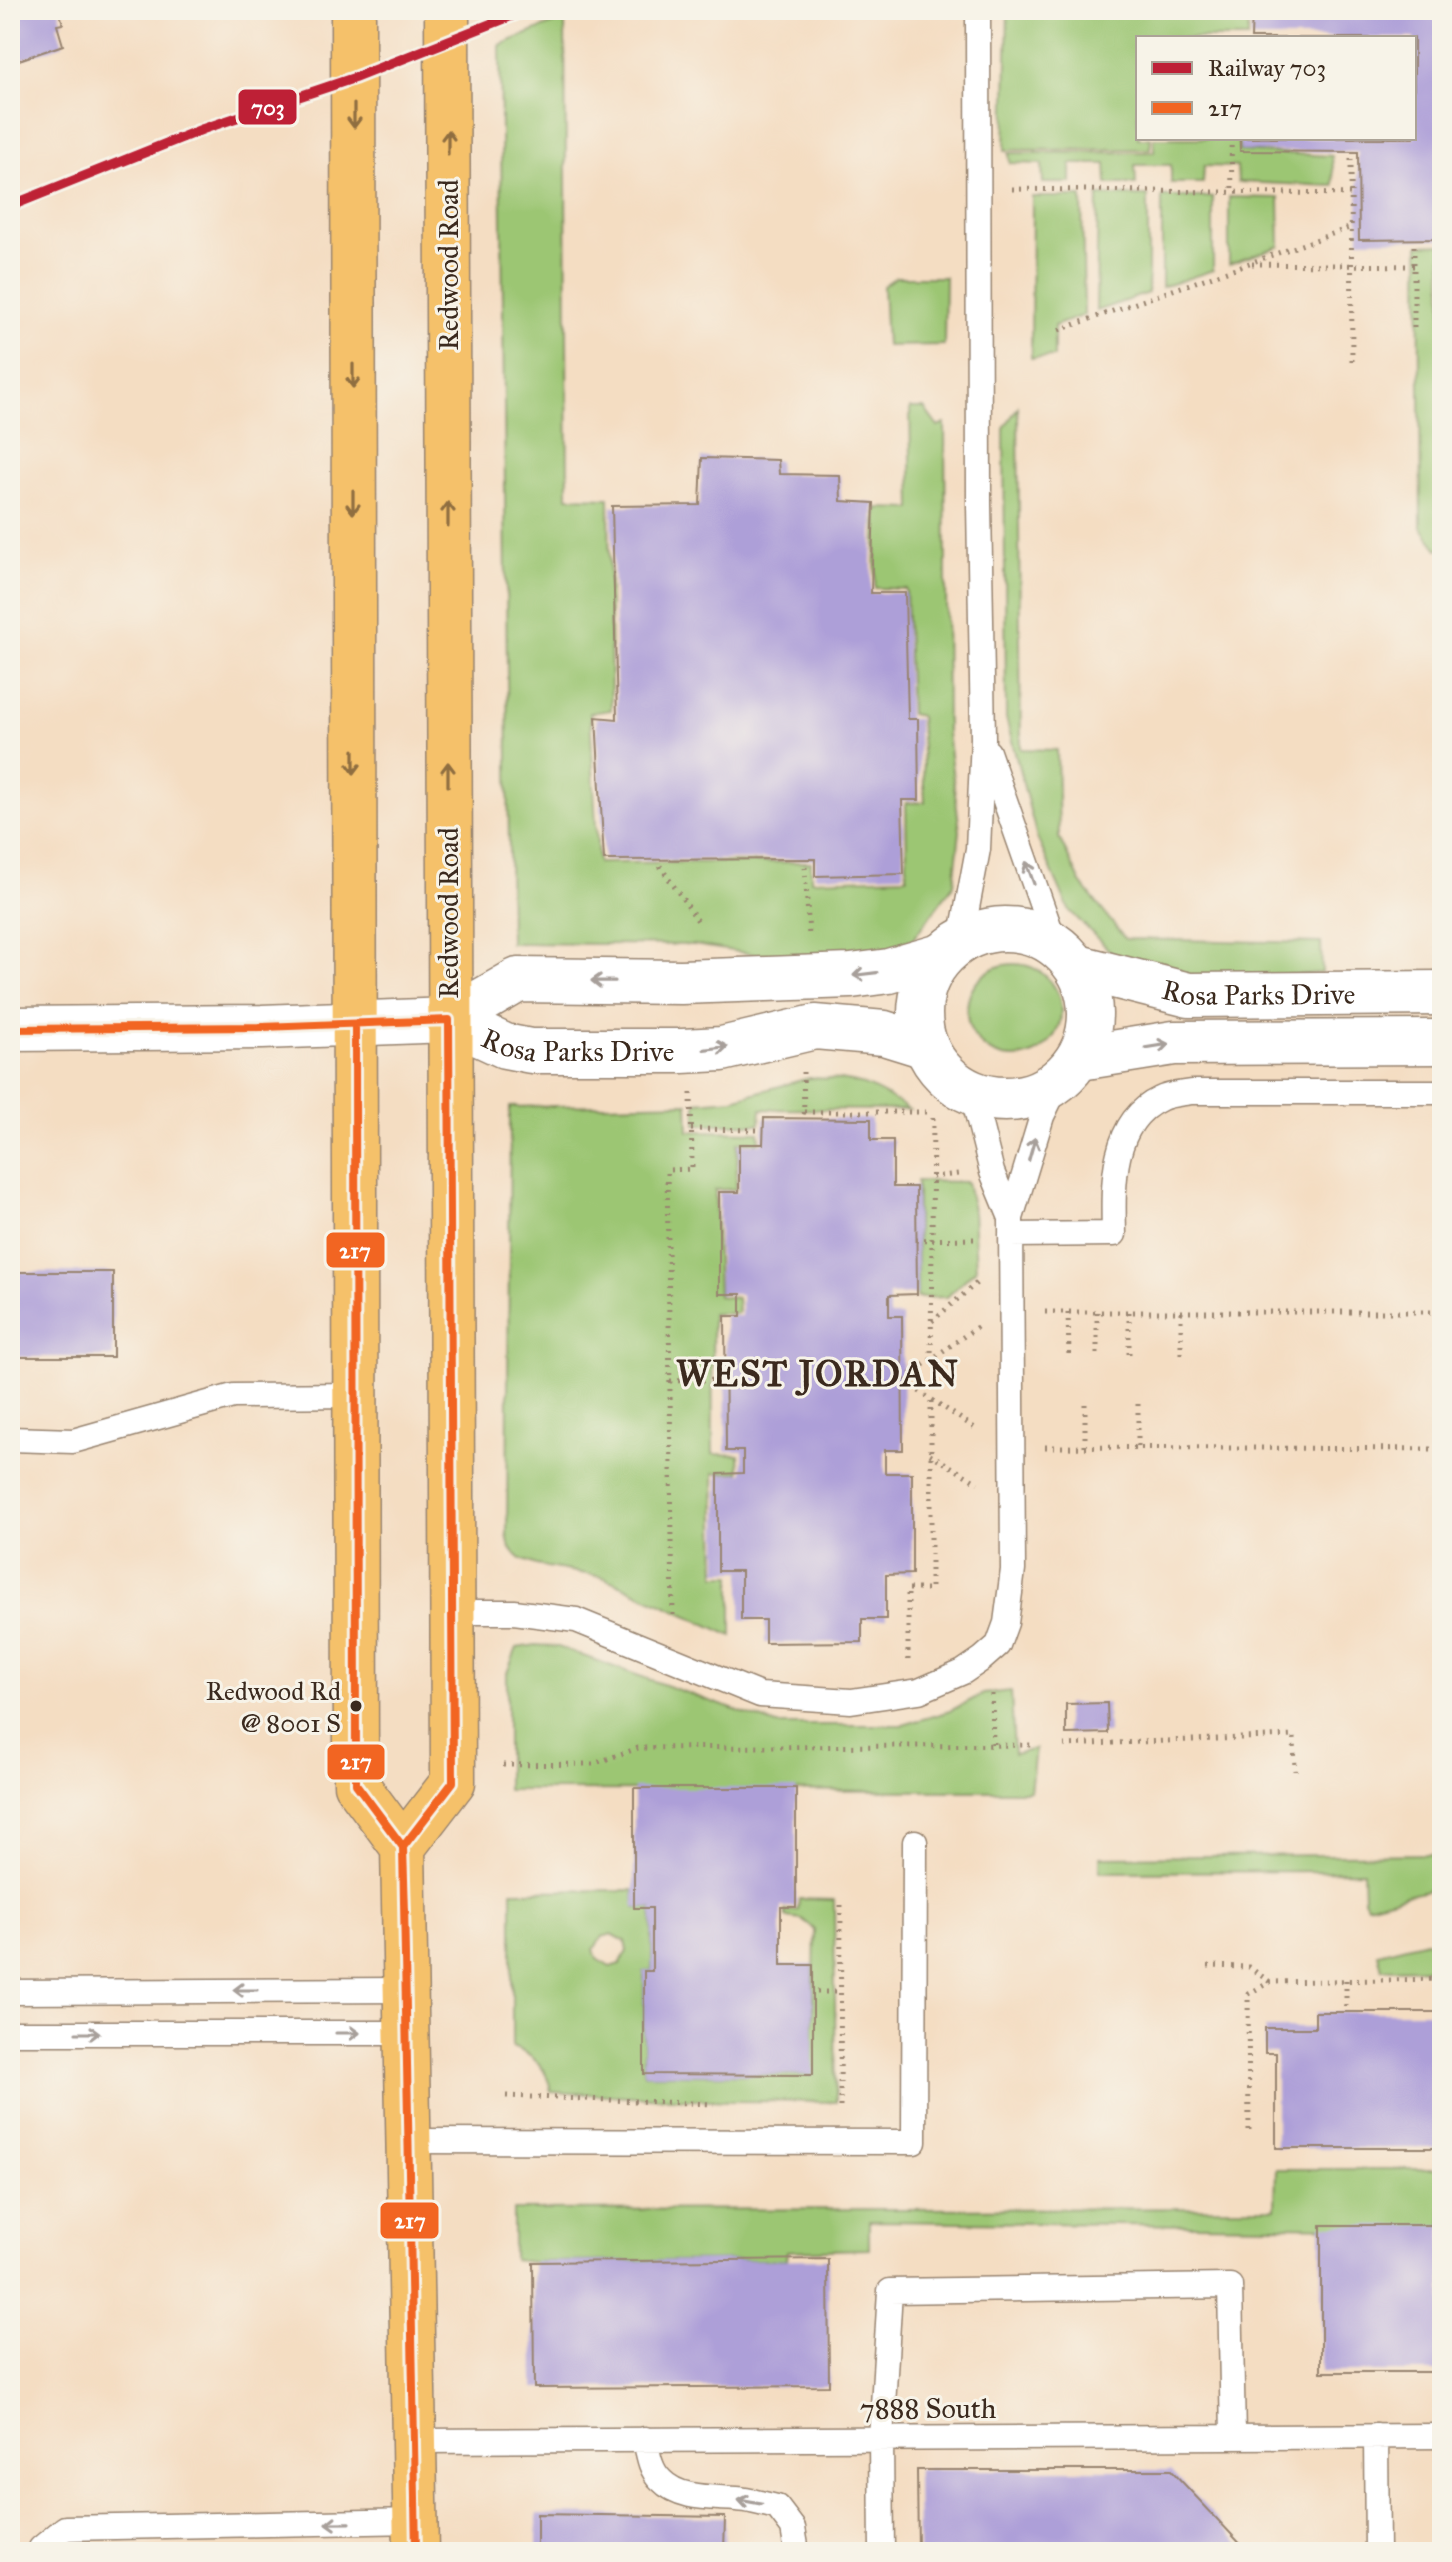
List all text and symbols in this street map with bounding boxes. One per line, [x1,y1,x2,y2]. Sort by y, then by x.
legend [1136,36,1416,140]
text: Railway 703 [1208,53,1326,83]
line badge: 703 [237,88,298,126]
text: 217 [1208,93,1242,123]
text: 703 [251,94,285,121]
one-way arrow [346,102,362,129]
one-way arrow [440,129,456,156]
street label: Redwood Road [431,179,466,351]
one-way arrow [345,362,361,389]
one-way arrow [345,488,361,515]
one-way arrow [440,501,456,528]
one-way arrow [346,748,362,775]
one-way arrow [440,761,456,788]
street label: Redwood Road [431,827,466,999]
one-way arrow [1022,861,1036,885]
one-way arrow [853,967,878,982]
street label: Rosa Parks Drive [1158,971,1355,1014]
one-way arrow [590,973,617,989]
street label: Rosa Parks Drive [476,1020,674,1069]
one-way arrow [1144,1037,1169,1052]
one-way arrow [702,1041,729,1056]
one-way arrow [1025,1136,1040,1162]
line badge: 217 [325,1231,386,1269]
text: 217 [339,1237,371,1264]
district label: WEST JORDAN [676,1352,960,1396]
place label: Redwood Rd @ 8001 S [206,1675,341,1739]
marker: Redwood Rd @ 8001 S [348,1698,364,1714]
line badge: 217 [326,1743,386,1781]
text: 217 [340,1748,372,1775]
one-way arrow [232,1982,259,1998]
one-way arrow [74,2025,101,2041]
one-way arrow [334,2025,361,2041]
line badge: 217 [379,2201,440,2240]
text: 217 [394,2207,426,2234]
street label: 7888 South [860,2391,997,2426]
one-way arrow [738,2493,764,2508]
one-way arrow [325,2515,352,2531]

